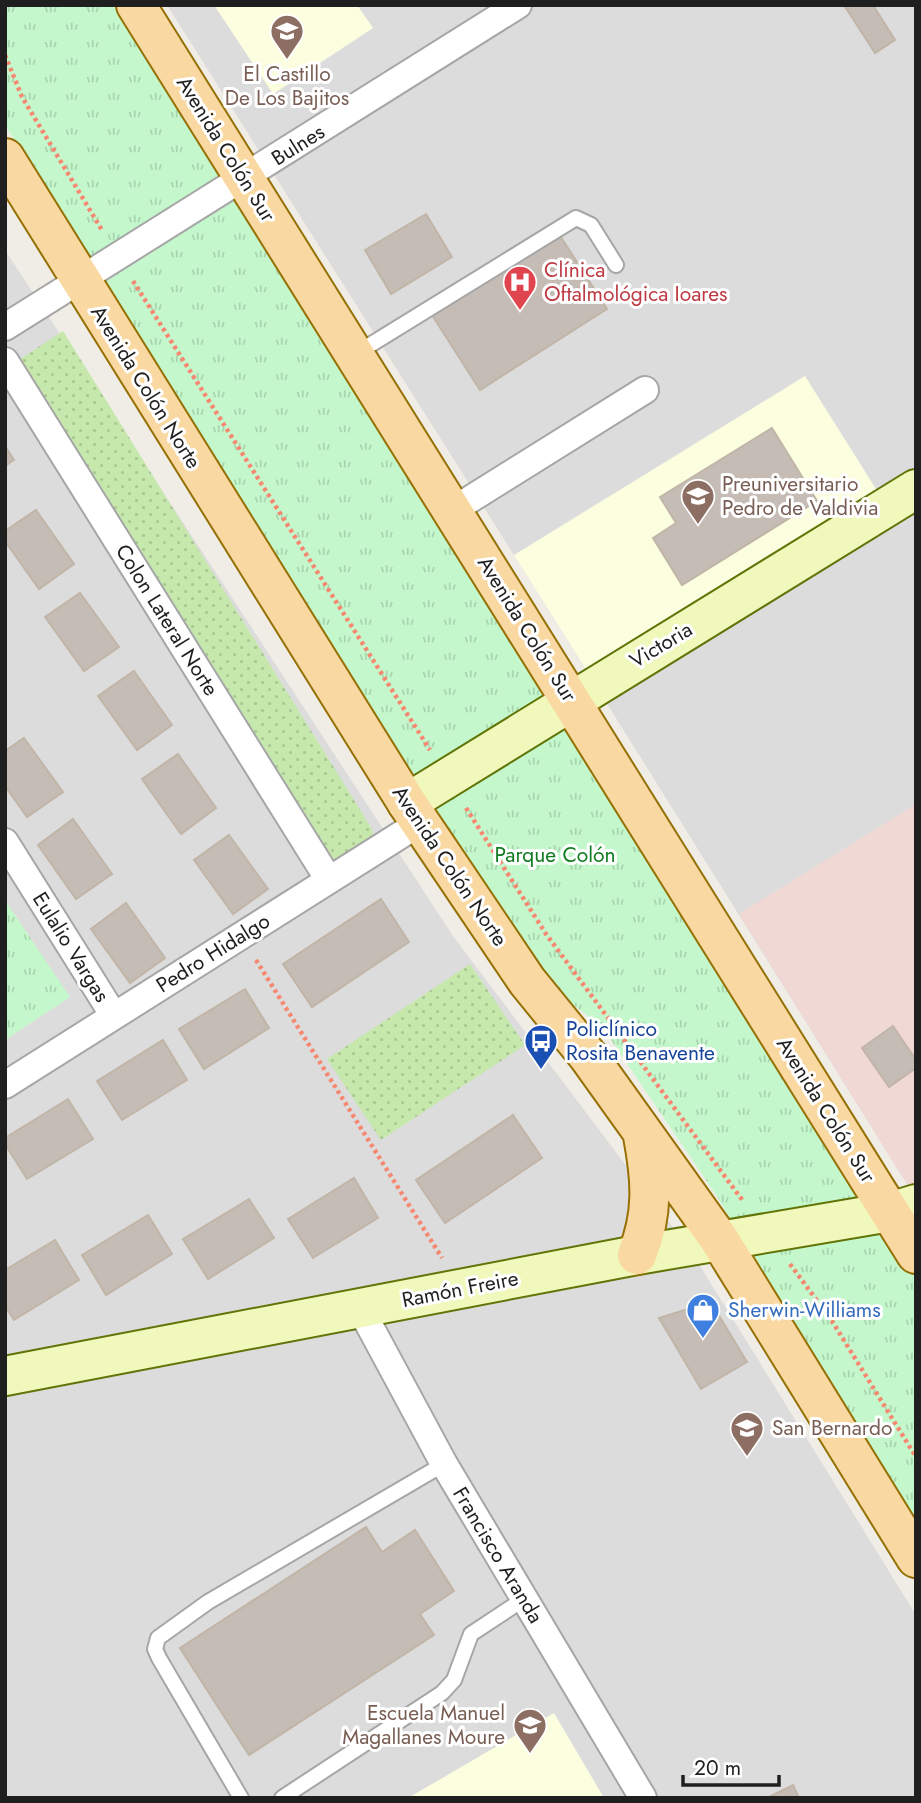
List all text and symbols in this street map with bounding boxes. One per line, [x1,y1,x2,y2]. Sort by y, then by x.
school or university icon: El Castillo De Los Bajitos [268,12,306,61]
place label: El Castillo De Los Bajitos [225,59,349,113]
street label: Avenida Colón Sur [169,70,283,228]
street label: Bulnes [266,117,330,173]
place label: Clínica Oftalmológica Ioares [544,255,727,309]
hospital icon: Clínica Oftalmológica Ioares [501,263,539,312]
street label: Avenida Colón Norte [84,299,209,475]
place label: Preuniversitario Pedro de Valdivia [722,469,878,523]
school or university icon: Preuniversitario Pedro de Valdivia [679,477,717,526]
street label: Colon Lateral Norte [108,538,226,702]
street label: Avenida Colón Sur [470,550,584,708]
street label: Victoria [624,614,698,676]
street label: Avenida Colón Norte [385,780,515,952]
park label: Parque Colón [494,840,616,870]
street label: Eulalio Vargas [25,886,117,1008]
street label: Pedro Hidalgo [150,906,276,1000]
place label: Policlínico Rosita Benavente [566,1014,715,1068]
bus stop icon: Policlínico Rosita Benavente [522,1022,560,1071]
street label: Avenida Colón Sur [769,1031,883,1189]
street label: Ramón Freire [399,1263,521,1315]
shop icon: Sherwin-Williams [684,1291,722,1340]
place label: Sherwin-Williams [728,1295,881,1325]
school or university icon: San Bernardo [728,1409,766,1458]
place label: San Bernardo [772,1413,892,1443]
street label: Francisco Aranda [445,1481,551,1629]
place label: Escuela Manuel Magallanes Moure [342,1698,505,1752]
school or university icon: Escuela Manuel Magallanes Moure [511,1706,549,1755]
scale bar [683,1744,779,1788]
text: 20 m [694,1753,741,1783]

